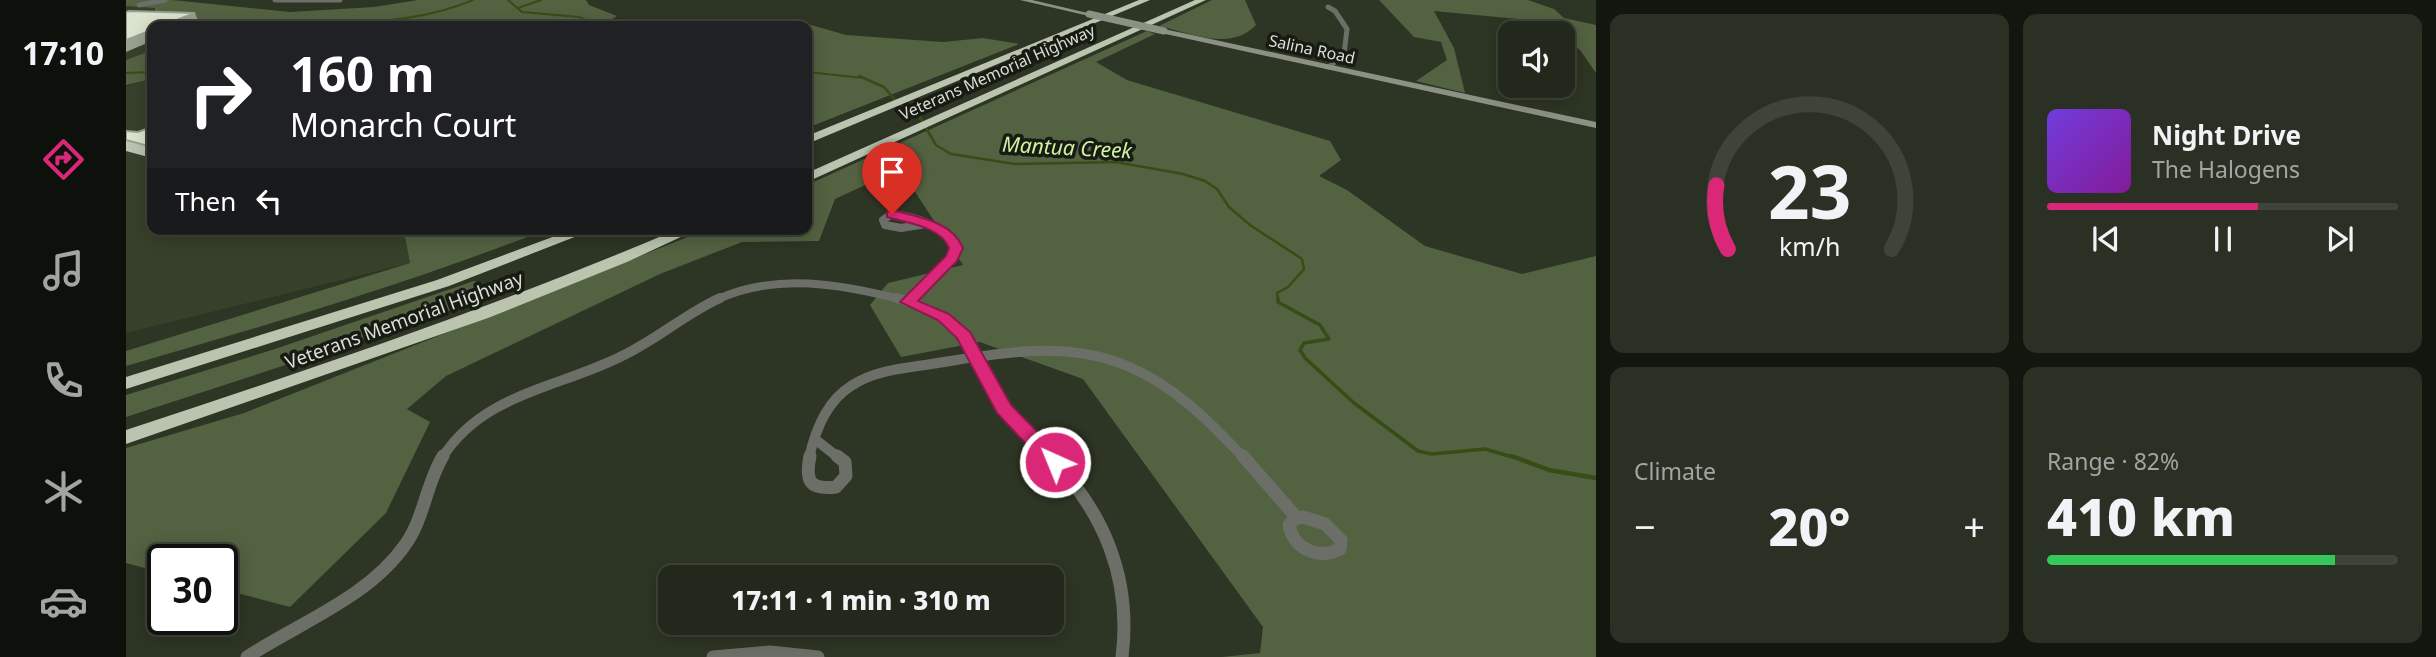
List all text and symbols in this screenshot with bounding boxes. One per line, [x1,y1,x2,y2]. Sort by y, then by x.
street label: Veterans Memorial Highway [896,19,1099,125]
map controls [1498,21,1575,98]
button: sound [1498,21,1575,98]
street label: Salina Road [1267,29,1357,69]
text: 17:10 [22,31,104,74]
text: 160 m [290,40,435,106]
icon: right [175,49,266,140]
text: Monarch Court [290,103,516,146]
text: Night Drive [2152,117,2301,153]
water label: Mantua Creek [1001,130,1134,164]
icon: directions [39,135,88,184]
pin [862,142,922,214]
text: 23 [1768,142,1851,241]
icon: arrive [873,153,911,191]
text: The Halogens [2152,153,2300,185]
icon: left [250,182,288,220]
text: Then [175,183,236,219]
icon: previous [2087,220,2125,258]
icon: pause [2204,220,2242,258]
icon: next [2321,220,2359,258]
text: km/h [1779,229,1840,263]
icon: music [39,246,88,295]
street label: Veterans Memorial Highway [281,265,527,375]
icon: phone [39,356,88,405]
position arrow [1018,425,1092,499]
text: Range · 82% [2047,445,2179,477]
text: Climate [1634,455,1716,487]
icon: climate [39,467,88,516]
text: 410 km [2047,480,2235,551]
text: 20° [1768,490,1851,561]
text: − [1634,500,1656,552]
text: + [1963,500,1985,552]
speed limit sign: 30 [147,544,238,635]
icon: car [39,577,88,626]
text: 17:11 · 1 min · 310 m [731,582,991,618]

